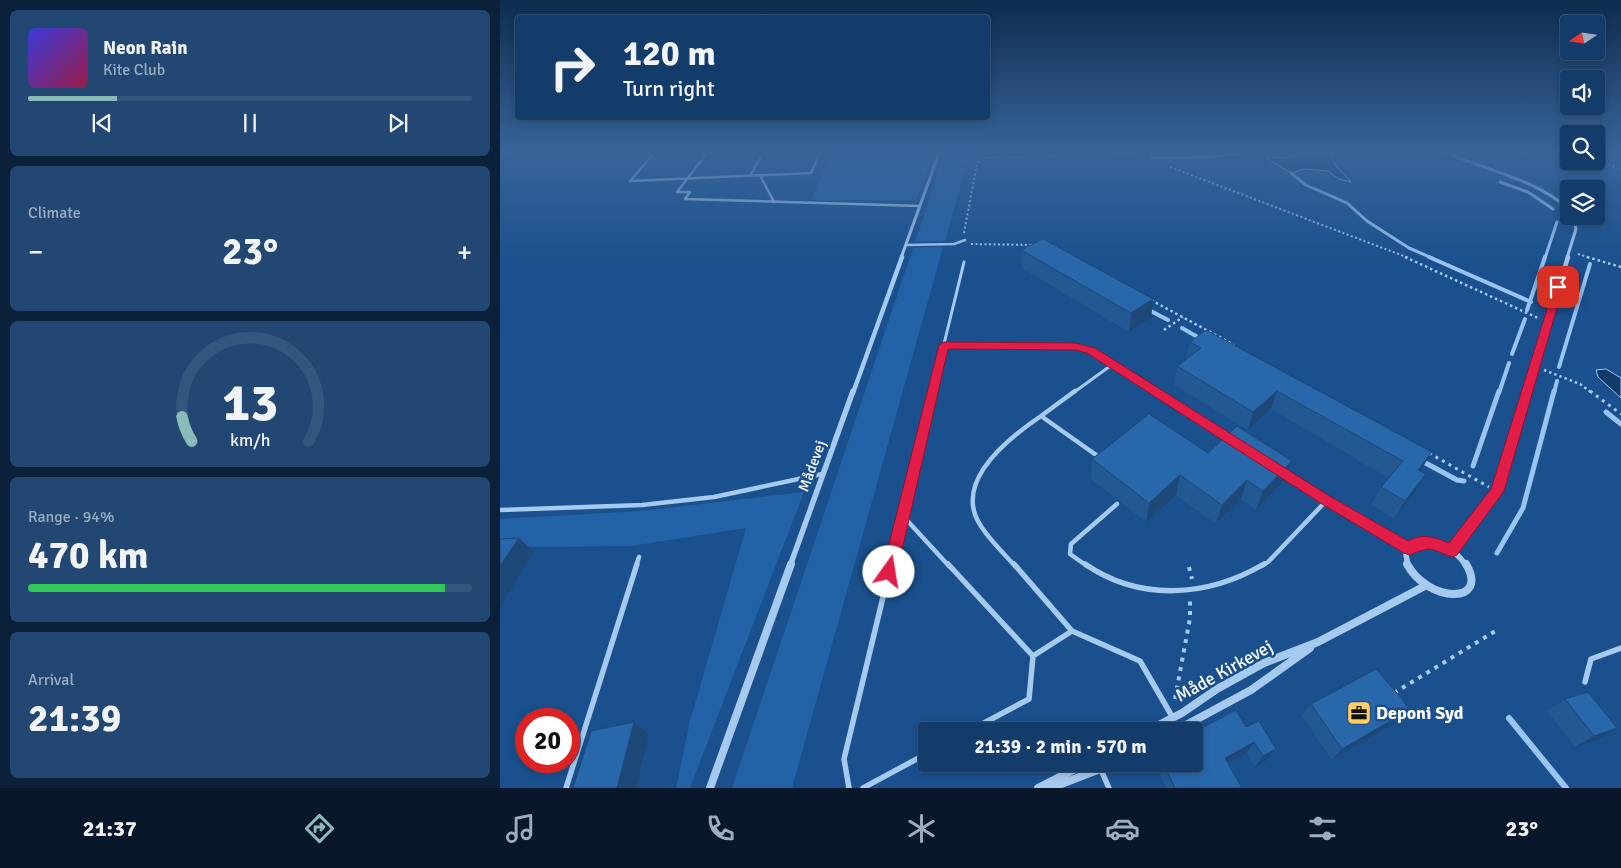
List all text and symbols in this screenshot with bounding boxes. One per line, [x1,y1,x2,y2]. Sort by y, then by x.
north arrow [1560,15,1605,60]
map controls [1560,15,1605,225]
text: 120 m [623,32,716,75]
icon: right [540,35,605,100]
text: Neon Rain [103,36,188,60]
text: Kite Club [103,60,165,80]
button: sound [1560,70,1605,115]
text: Turn right [623,75,715,102]
icon: previous [88,109,116,137]
icon: pause [236,109,264,137]
icon: next [384,109,412,137]
button: search [1560,125,1605,170]
button: layers [1560,180,1605,225]
text: Climate [28,203,81,223]
text: 23° [222,228,278,275]
text: − [28,235,43,269]
text: + [457,235,472,269]
pin [1537,266,1579,308]
icon: arrive [1544,273,1572,301]
text: 13 [222,371,278,435]
text: km/h [230,429,270,451]
street label: Mådevej [794,438,830,494]
text: Range · 94% [28,507,114,527]
text: 470 km [28,532,149,579]
position arrow [862,545,914,597]
street label: Måde Kirkevej [1172,635,1276,707]
text: Arrival [28,670,74,690]
text: 21:39 [28,695,121,742]
office icon: Deponi Syd [1346,700,1372,726]
place label: Deponi Syd [1376,702,1464,724]
speed limit sign: 20 [515,708,580,773]
text: 21:39 · 2 min · 570 m [974,735,1147,759]
icon: directions [302,811,337,846]
icon: music [503,811,538,846]
icon: phone [703,811,738,846]
icon: climate [904,811,939,846]
icon: car [1105,811,1140,846]
icon: filters [1305,811,1340,846]
text: 21:37 [83,815,137,842]
text: 23° [1506,815,1538,842]

